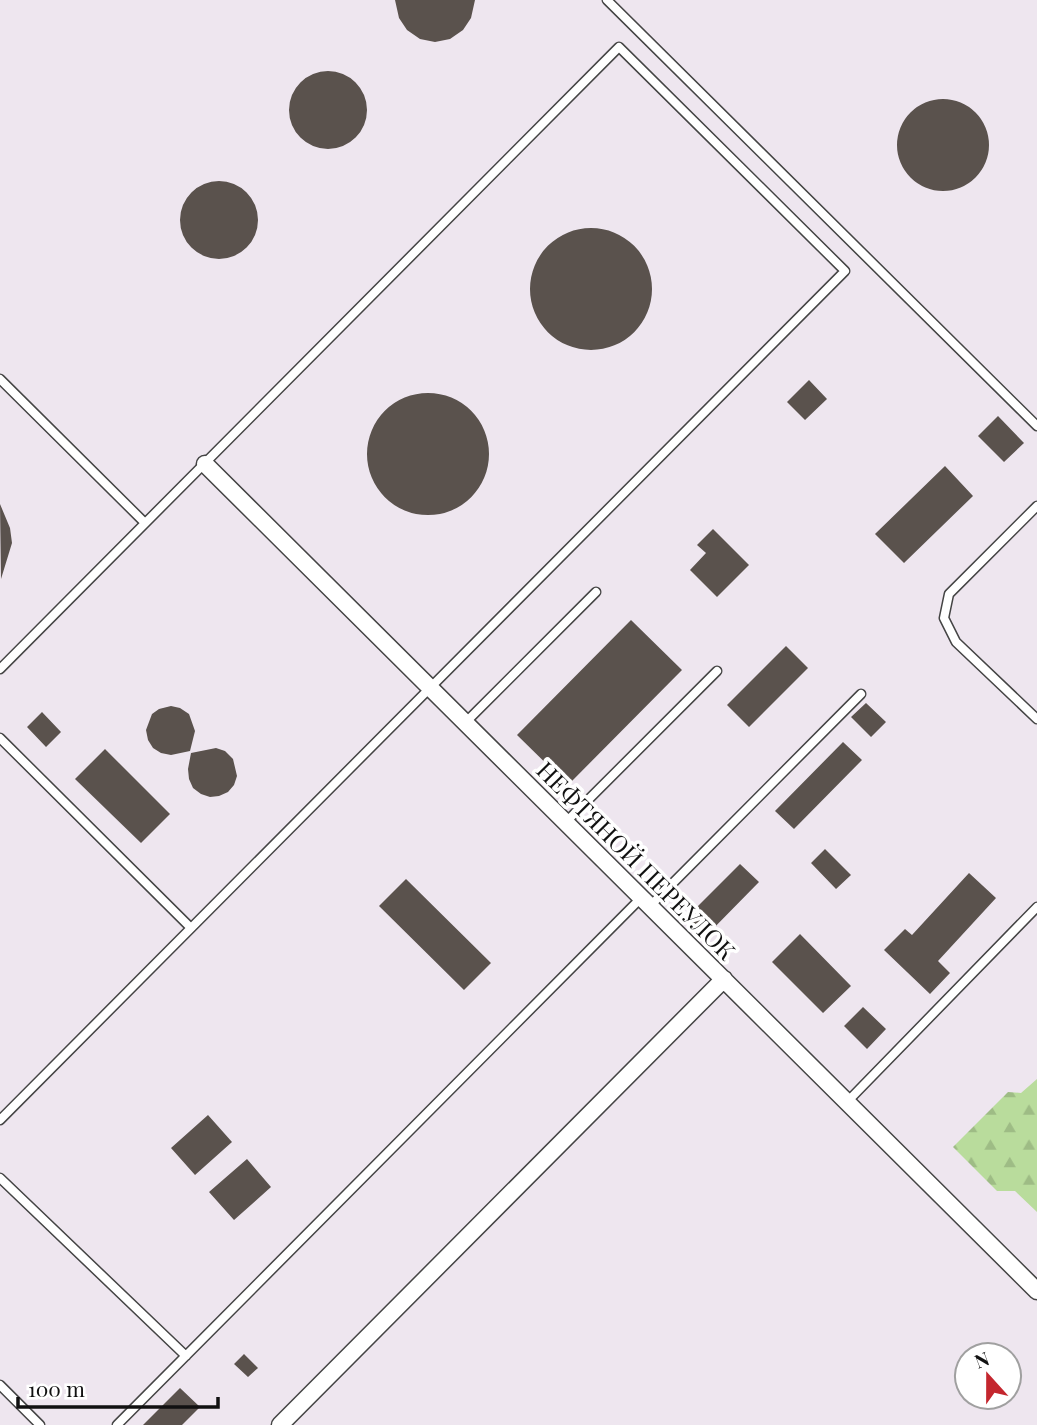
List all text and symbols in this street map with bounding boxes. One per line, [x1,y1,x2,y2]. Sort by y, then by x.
street label: НЕФТЯНОЙ ПЕРЕУЛОК [531,754,743,966]
north arrow [953,1341,1023,1411]
text: N [970,1345,993,1374]
scale bar [18,1366,217,1410]
text: 100 m [28,1374,85,1402]

